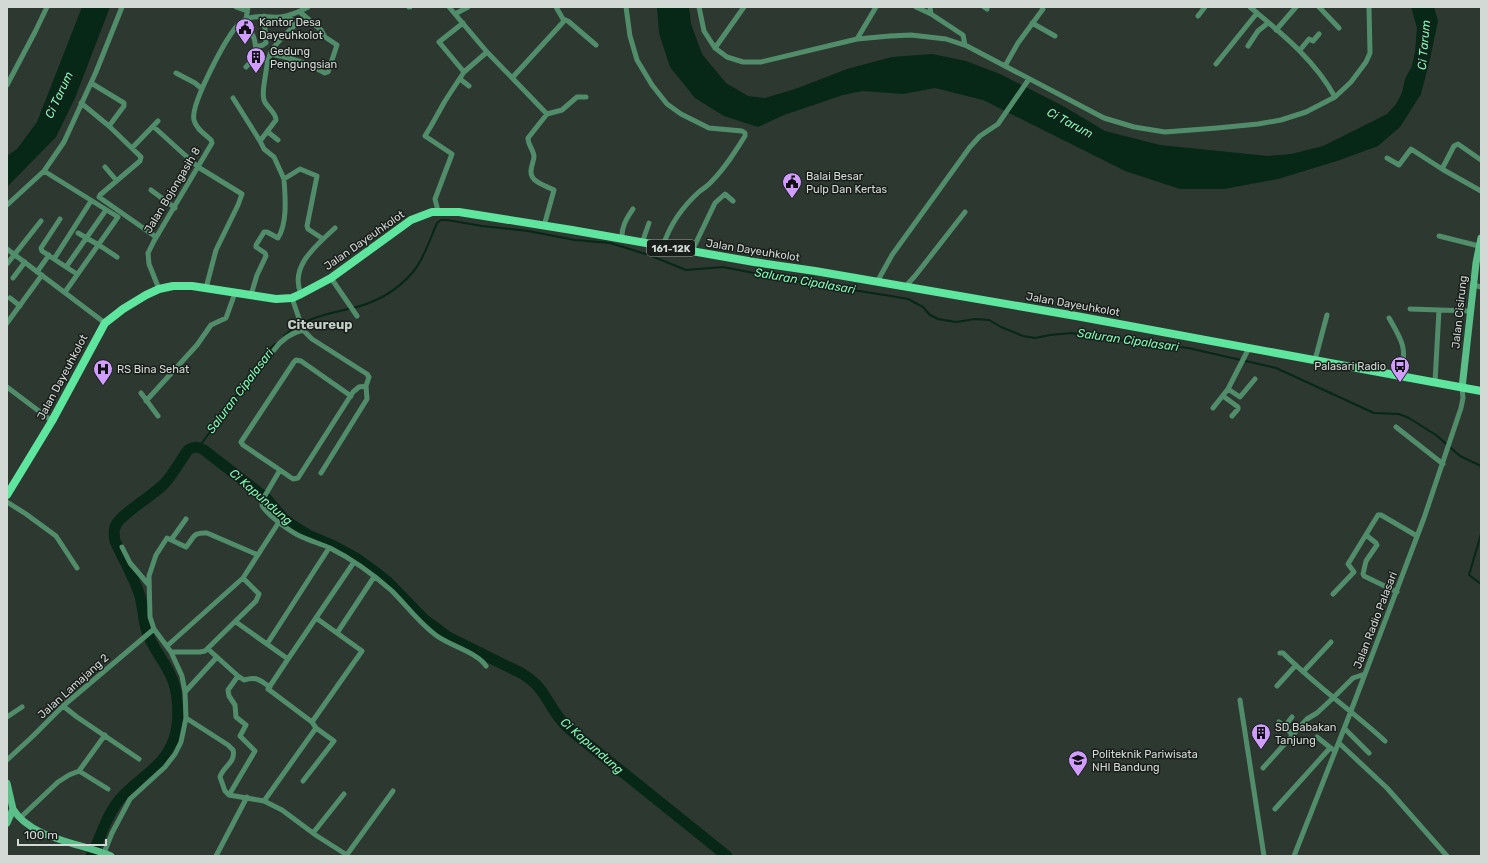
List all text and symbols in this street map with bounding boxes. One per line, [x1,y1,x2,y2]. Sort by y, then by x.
place label: Kantor Desa Dayeuhkolot [259,16,324,42]
public building icon: Kantor Desa Dayeuhkolot [234,17,256,45]
water label: Ci Tarum [1415,19,1433,70]
place label: Gedung Pengungsian [270,45,337,71]
building icon: Gedung Pengungsian [245,46,267,74]
water label: Ci Tarum [42,69,76,121]
water label: Ci Tarum [1045,105,1096,141]
street label: Jalan Bojongasih 8 [142,145,203,236]
place label: Balai Besar Pulp Dan Kertas [806,170,888,196]
public building icon: Balai Besar Pulp Dan Kertas [781,171,803,199]
street label: Jalan Dayeuhkolot [322,207,407,273]
street label: Jalan Dayeuhkolot [705,237,802,264]
road number: 161-12K [647,240,695,256]
water label: Saluran Cipalasari [753,265,858,297]
street label: Jalan Cisirung [1449,275,1470,349]
street label: Jalan Dayeuhkolot [1025,290,1121,319]
district label: Citeureup [287,317,353,332]
water label: Saluran Cipalasari [1076,326,1181,354]
street label: Jalan Dayeuhkolot [34,332,91,422]
water label: Saluran Cipalasari [204,345,277,436]
bus stop icon: Palasari Radio [1389,355,1411,383]
hospital icon: RS Bina Sehat [92,358,114,386]
place label: Palasari Radio [1314,360,1386,373]
place label: RS Bina Sehat [117,363,190,376]
water label: Ci Kapundung [227,466,295,528]
street label: Jalan Radio Palasari [1351,570,1400,671]
street label: Jalan Lamajang 2 [35,651,111,722]
water label: Ci Kapundung [558,715,626,777]
place label: SD Babakan Tanjung [1275,721,1336,747]
building icon: SD Babakan Tanjung [1250,722,1272,750]
place label: Politeknik Pariwisata NHI Bandung [1092,748,1198,774]
school or university icon: Politeknik Pariwisata NHI Bandung [1067,749,1089,777]
scale bar [18,821,106,847]
text: 100 m [24,828,58,842]

